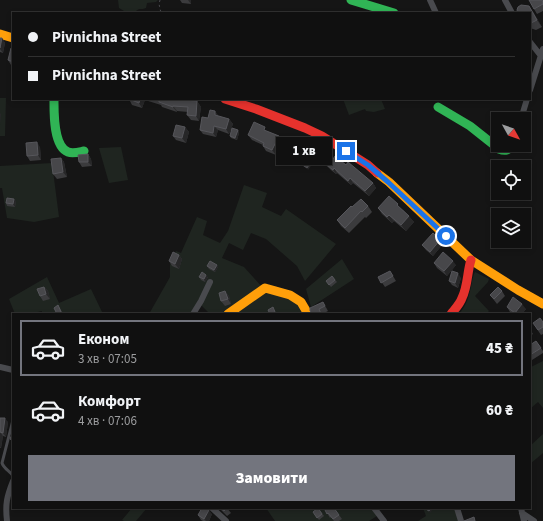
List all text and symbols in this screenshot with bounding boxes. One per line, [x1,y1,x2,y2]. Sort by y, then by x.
text: Pivnichna Street [52,27,161,48]
text: Pivnichna Street [52,65,161,86]
north arrow [491,112,531,152]
map controls [491,112,531,248]
callout: 1 хв [276,137,332,165]
text: 1 хв [292,142,316,160]
route end [337,142,355,160]
button: locate [491,160,531,200]
button: layers [491,208,531,248]
route start [437,227,455,245]
text: Економ [78,329,129,350]
icon: car [30,330,66,366]
text: 45 ₴ [486,338,513,359]
text: 3 хв · 07:05 [78,350,137,368]
text: Комфорт [78,391,141,412]
icon: car [30,392,66,428]
text: 60 ₴ [486,400,513,421]
text: 4 хв · 07:06 [78,412,137,430]
button: Замовити [28,455,515,501]

